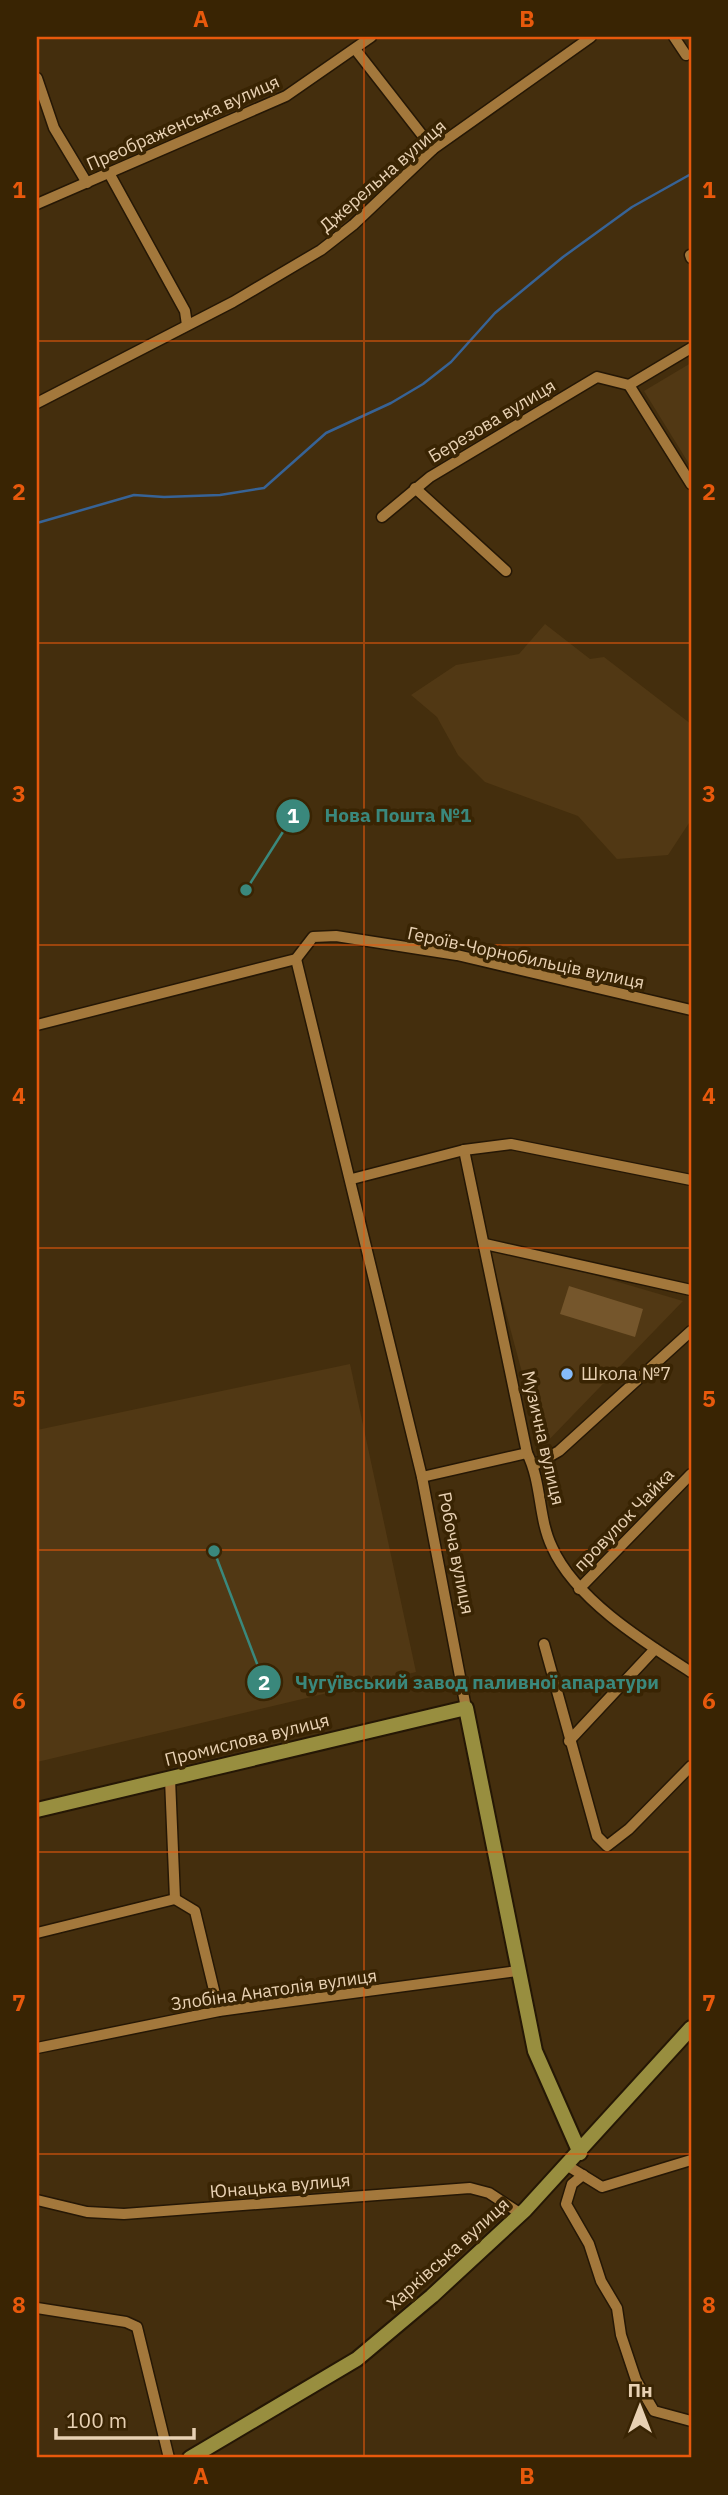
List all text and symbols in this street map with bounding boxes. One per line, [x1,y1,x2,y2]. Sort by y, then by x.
text: A [193,3,209,33]
text: B [519,3,535,33]
street label: Преображенська вулиця [83,70,283,176]
street label: Джерельна вулиця [315,114,451,237]
text: 1 [12,174,26,204]
text: 1 [702,174,716,204]
street label: Березова вулиця [424,374,560,468]
text: 2 [12,476,26,506]
text: 2 [702,476,716,506]
text: 3 [12,778,26,808]
text: 3 [702,778,716,808]
callout: Нова Пошта №1 [276,796,486,836]
text: 1 [287,801,300,829]
text: Нова Пошта №1 [324,803,472,827]
street label: Героїв-Чорнобильців вулиця [406,921,647,994]
text: 4 [12,1080,26,1110]
text: 4 [702,1080,716,1110]
place label: Школа №7 [581,1362,671,1385]
marker: Школа №7 [559,1366,575,1382]
street label: Музична вулиця [517,1369,570,1507]
text: 5 [12,1383,26,1413]
text: 5 [702,1383,716,1413]
street label: провулок Чайка [568,1463,679,1576]
street label: Робоча вулиця [433,1490,480,1616]
callout: Чугуївський завод паливної апаратури [246,1662,673,1702]
text: 2 [258,1668,270,1696]
text: Чугуївський завод паливної апаратури [295,1670,659,1694]
text: 6 [12,1685,26,1715]
text: 6 [702,1685,716,1715]
street label: Промислова вулиця [162,1708,332,1771]
street label: Злобіна Анатолія вулиця [169,1964,379,2015]
text: 7 [12,1987,26,2017]
text: 7 [702,1987,716,2017]
street label: Юнацька вулиця [209,2168,351,2203]
street label: Харківська вулиця [382,2193,514,2315]
text: 8 [12,2289,26,2319]
text: 8 [702,2289,716,2319]
north arrow [606,2372,676,2442]
text: Пн [627,2378,653,2402]
scale bar [56,2397,194,2441]
text: 100 m [66,2406,127,2434]
text: A [193,2460,209,2490]
text: B [519,2460,535,2490]

